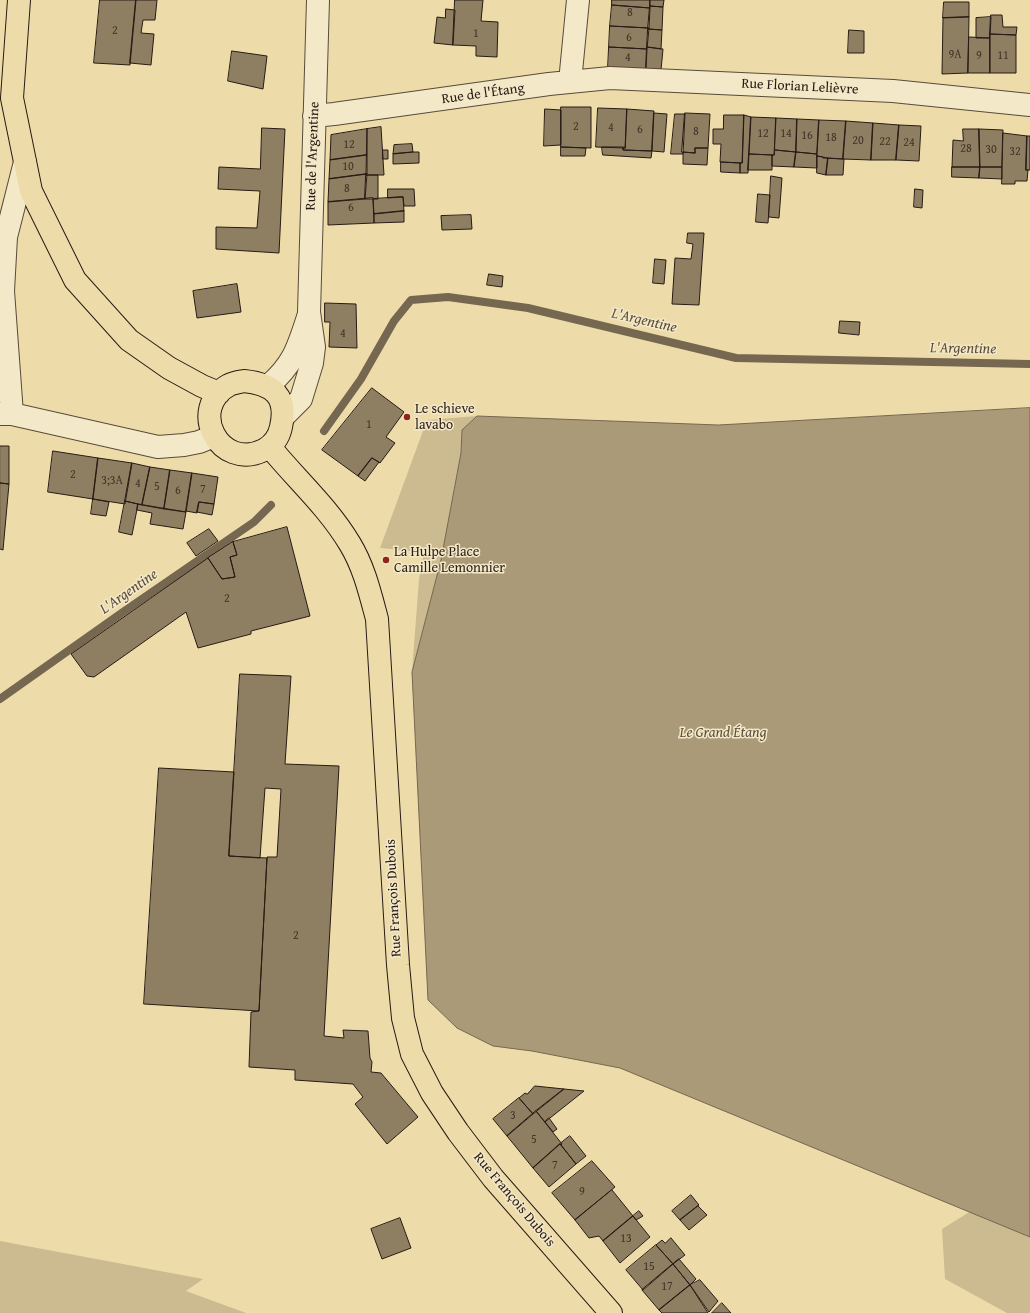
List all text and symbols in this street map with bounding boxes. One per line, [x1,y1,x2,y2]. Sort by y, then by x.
house number: 8 [627,6,633,20]
house number: 2 [112,24,118,38]
house number: 1 [473,27,479,41]
house number: 6 [626,31,632,45]
house number: 9A [948,48,962,62]
house number: 9 [976,49,982,63]
house number: 11 [997,49,1009,63]
house number: 4 [625,51,631,65]
street label: Rue Florian Lelièvre [741,76,859,98]
street label: Rue de l'Étang [441,80,525,108]
street label: Rue de l'Argentine [303,101,323,211]
house number: 2 [573,120,579,134]
house number: 4 [608,121,614,135]
house number: 6 [637,123,643,137]
house number: 8 [693,125,699,139]
house number: 12 [757,127,769,141]
house number: 14 [780,127,792,141]
house number: 16 [801,129,813,143]
house number: 18 [825,131,837,145]
house number: 20 [852,134,864,148]
house number: 22 [879,135,891,149]
house number: 24 [903,136,915,150]
house number: 12 [343,138,355,152]
house number: 28 [960,142,972,156]
house number: 30 [985,143,997,157]
house number: 32 [1009,145,1021,159]
house number: 10 [342,160,354,174]
house number: 8 [344,182,350,196]
house number: 6 [348,201,354,215]
water label: L'Argentine [610,305,678,337]
house number: 4 [340,327,346,341]
water label: L'Argentine [930,339,996,359]
place label: Le schieve lavabo [415,401,475,434]
marker: Le schieve lavabo [402,412,412,422]
house number: 1 [366,418,372,432]
house number: 2 [70,468,76,482]
house number: 3;3A [101,474,123,488]
house number: 4 [135,477,141,491]
house number: 5 [154,480,160,494]
house number: 7 [200,483,206,497]
house number: 6 [175,484,181,498]
place label: La Hulpe Place Camille Lemonnier [394,544,505,576]
marker: La Hulpe Place Camille Lemonnier [381,555,391,565]
water label: L'Argentine [97,566,161,618]
house number: 2 [224,592,230,606]
water label: Le Grand Étang [680,724,766,742]
street label: Rue François Dubois [383,839,405,957]
house number: 2 [293,929,299,943]
house number: 3 [510,1109,516,1123]
house number: 5 [531,1133,537,1147]
street label: Rue François Dubois [470,1149,558,1251]
house number: 7 [552,1159,558,1173]
house number: 9 [579,1185,585,1199]
house number: 13 [620,1232,632,1246]
house number: 15 [643,1260,655,1274]
house number: 17 [661,1280,673,1294]

